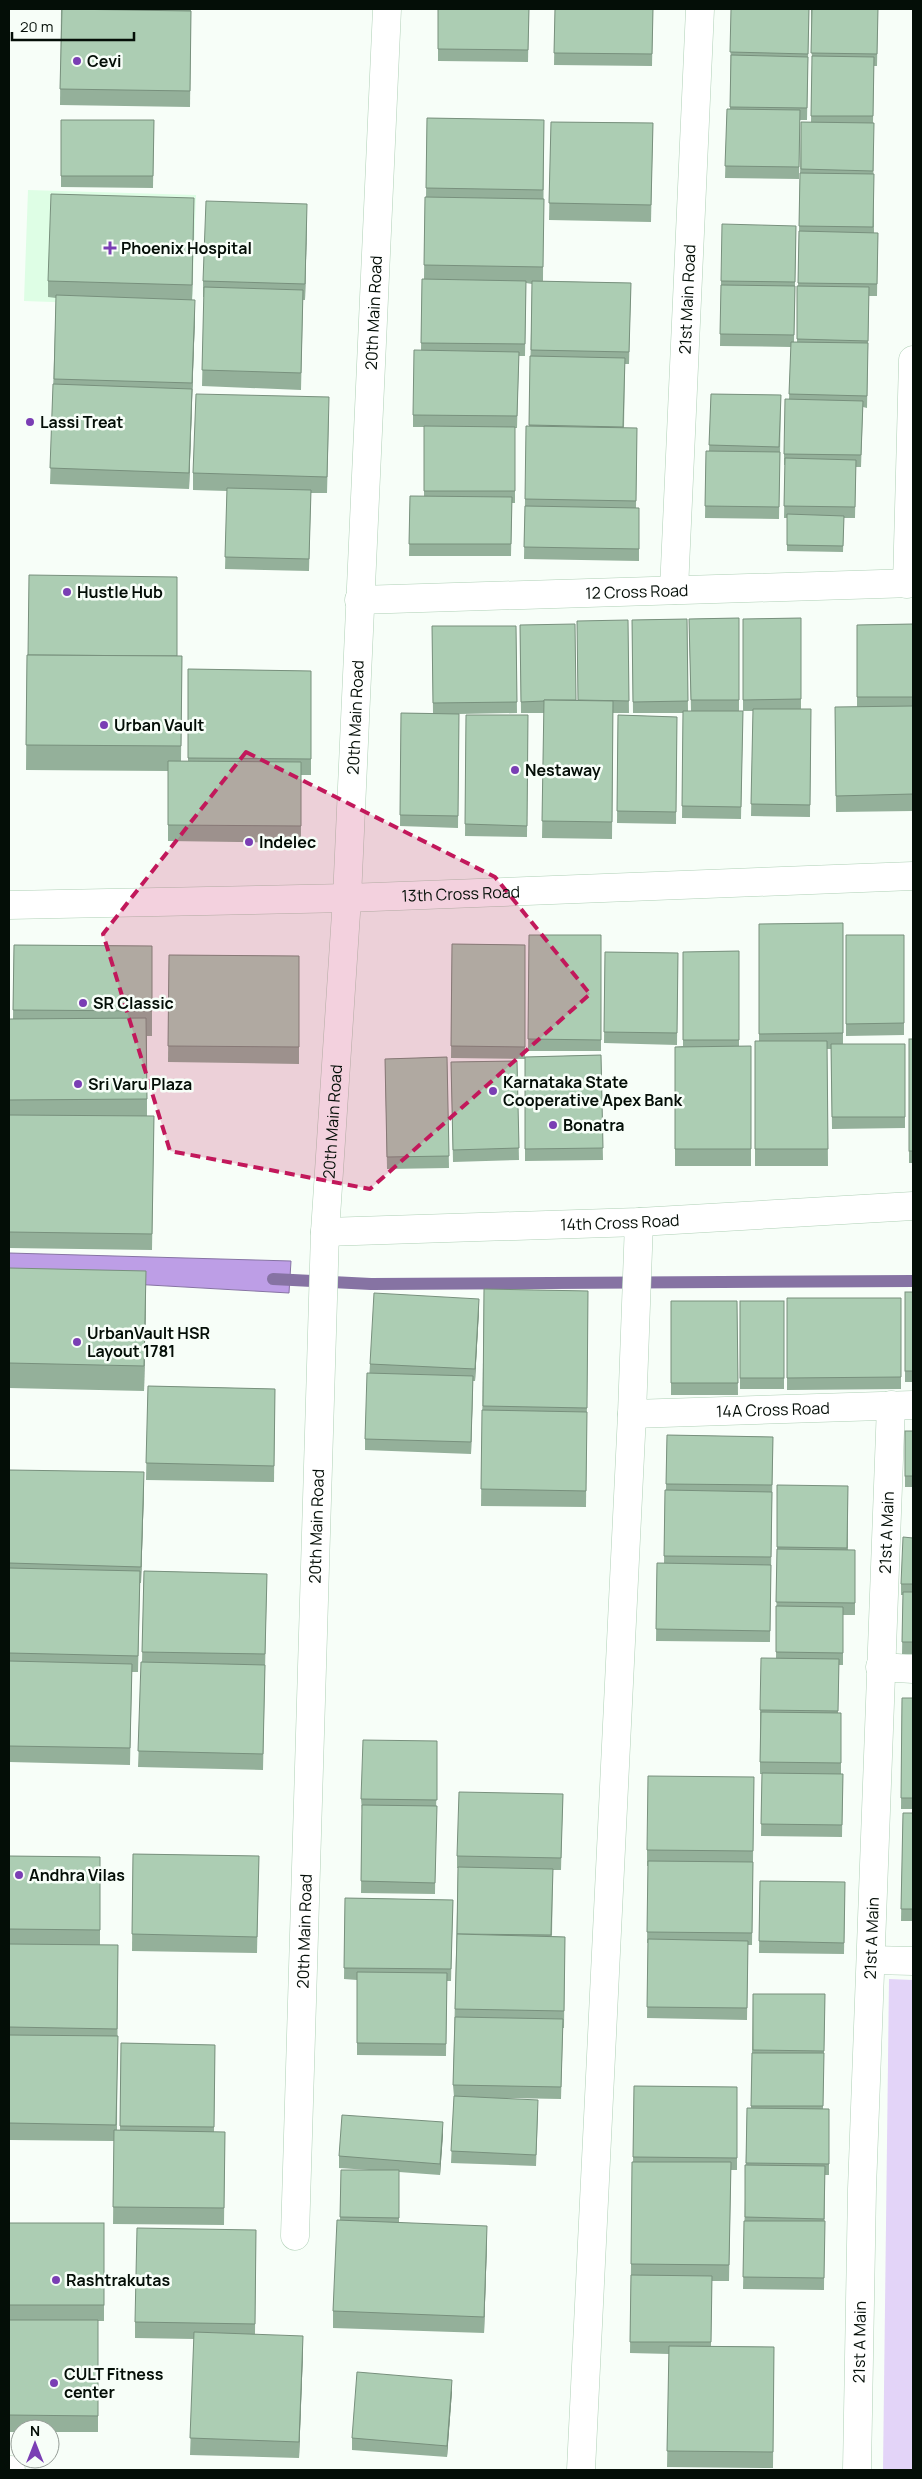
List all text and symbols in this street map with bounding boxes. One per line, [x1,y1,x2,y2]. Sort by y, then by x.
scale bar [12,10,135,42]
text: 20 m [20,16,53,37]
place label: Cevi [87,50,121,72]
marker: Cevi [71,55,83,67]
place label: Phoenix Hospital [121,237,252,259]
marker: Phoenix Hospital [103,241,117,255]
street label: 21st Main Road [674,244,700,355]
street label: 20th Main Road [360,255,387,371]
place label: Lassi Treat [40,411,124,433]
marker: Lassi Treat [24,416,36,428]
street label: 12 Cross Road [585,579,689,604]
place label: Hustle Hub [77,581,163,603]
marker: Hustle Hub [61,586,73,598]
street label: 20th Main Road [342,660,369,775]
place label: Urban Vault [114,714,204,736]
marker: Urban Vault [98,719,110,731]
place label: Nestaway [525,759,601,781]
marker: Nestaway [509,764,521,776]
place label: Indelec [259,831,316,853]
marker: Indelec [243,836,255,848]
street label: 13th Cross Road [401,880,521,907]
place label: SR Classic [93,992,174,1014]
marker: SR Classic [77,997,89,1009]
street label: 20th Main Road [318,1064,347,1180]
place label: Karnataka State Cooperative Apex Bank [503,1071,683,1111]
place label: Sri Varu Plaza [88,1073,192,1095]
marker: Sri Varu Plaza [72,1078,84,1090]
marker: Karnataka State Cooperative Apex Bank [487,1085,499,1097]
place label: Bonatra [563,1114,625,1136]
marker: Bonatra [547,1119,559,1131]
street label: 14th Cross Road [560,1209,680,1236]
place label: UrbanVault HSR Layout 1781 [87,1322,210,1362]
marker: UrbanVault HSR Layout 1781 [71,1336,83,1348]
street label: 14A Cross Road [716,1397,830,1422]
street label: 20th Main Road [303,1469,329,1584]
street label: 21st A Main [874,1491,899,1574]
place label: Andhra Vilas [29,1864,125,1886]
marker: Andhra Vilas [13,1869,25,1881]
street label: 20th Main Road [291,1873,317,1989]
street label: 21st A Main [859,1897,884,1980]
place label: Rashtrakutas [66,2269,171,2291]
marker: Rashtrakutas [50,2274,62,2286]
street label: 21st A Main [848,2301,871,2383]
place label: CULT Fitness center [64,2363,164,2403]
marker: CULT Fitness center [48,2377,60,2389]
north arrow [10,2419,60,2469]
text: N [30,2421,40,2440]

